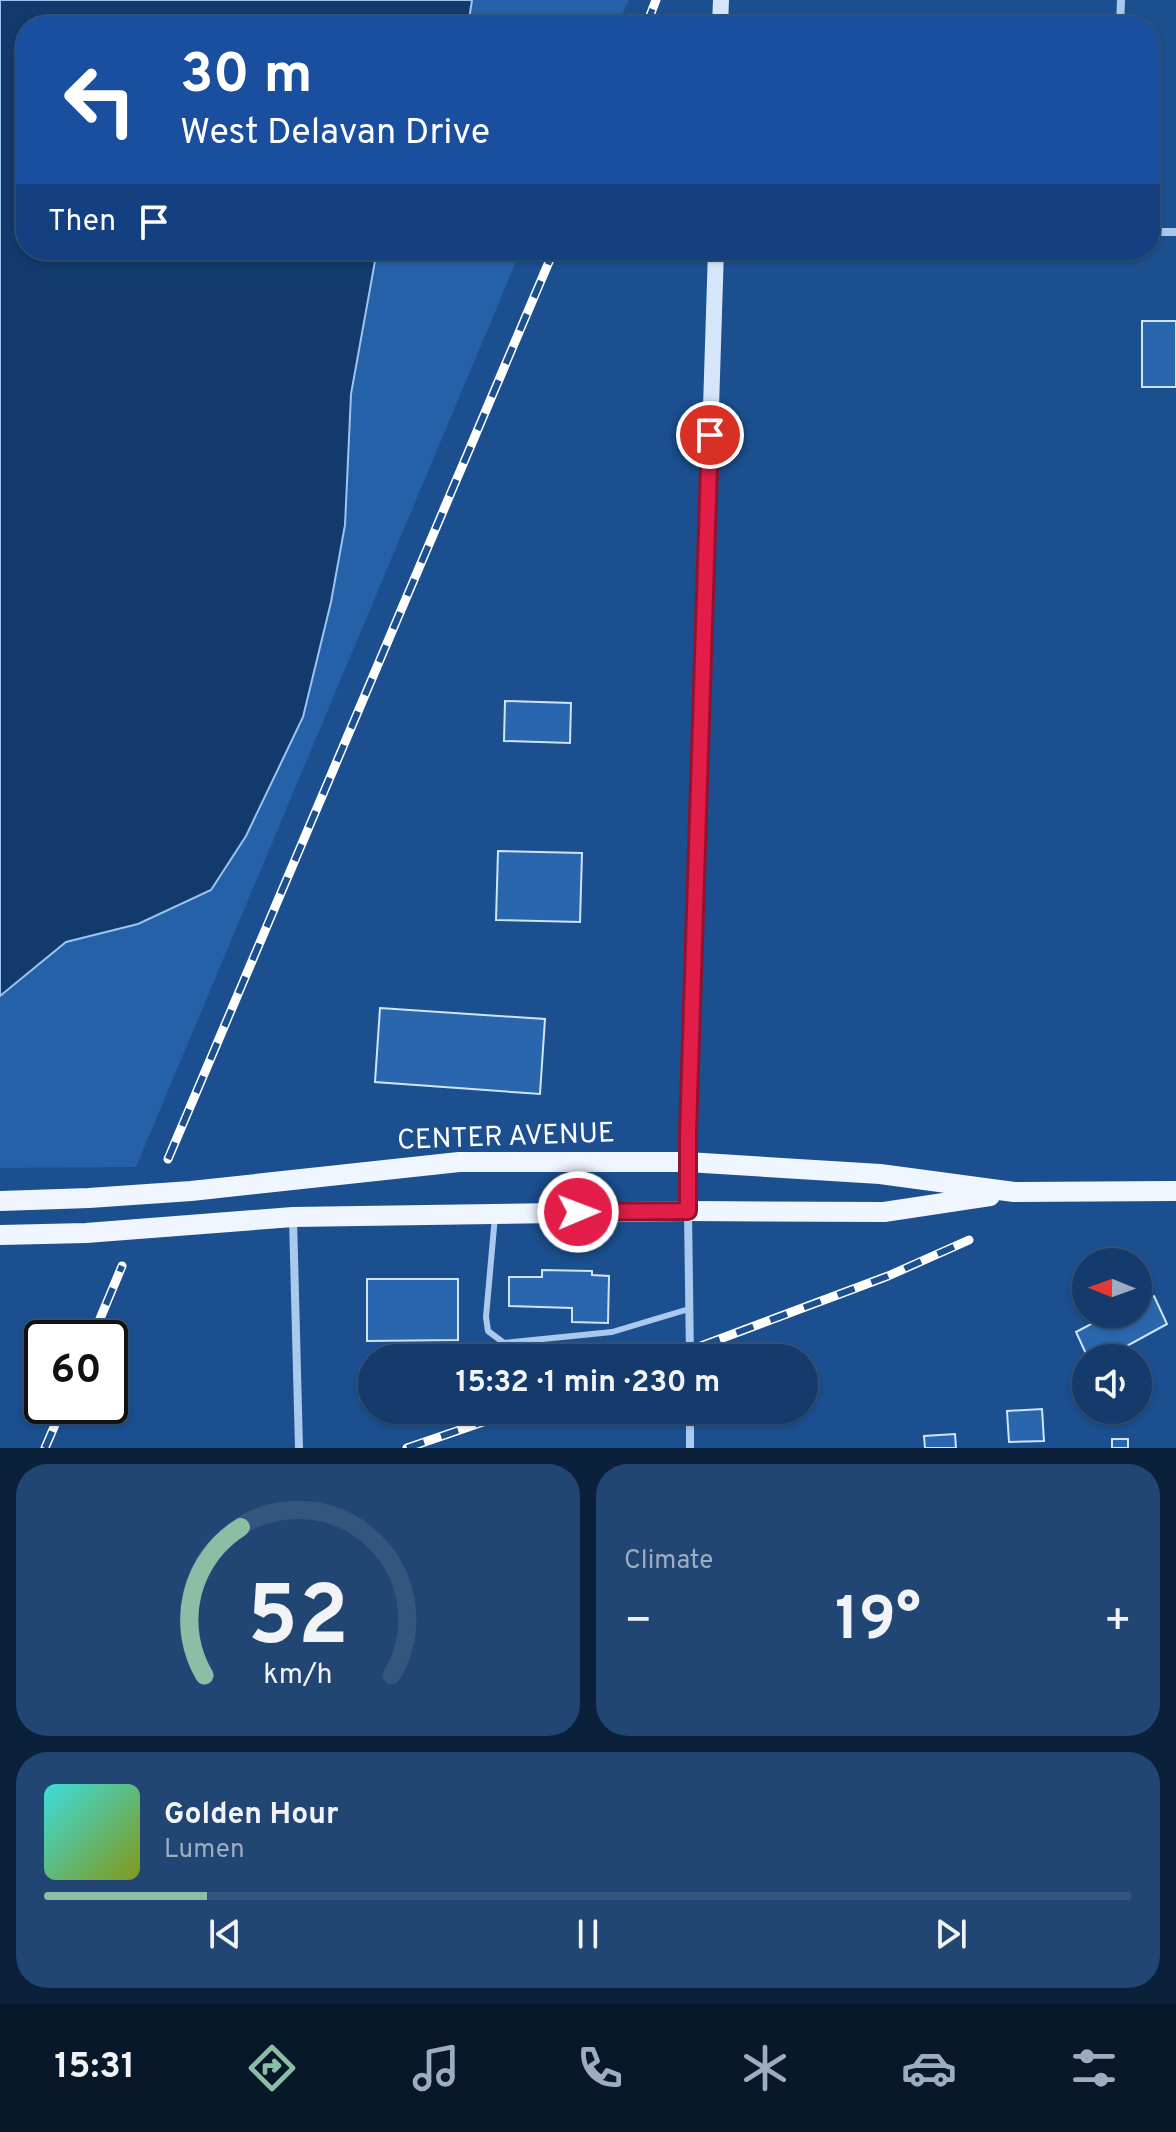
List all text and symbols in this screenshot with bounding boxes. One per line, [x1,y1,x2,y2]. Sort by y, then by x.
text: 30 m [180,42,313,112]
icon: left [48,48,152,152]
text: West Delavan Drive [180,111,490,157]
icon: arrive [132,200,176,244]
text: Then [48,204,116,241]
pin [676,401,744,469]
icon: arrive [688,413,732,457]
street label: CENTER AVENUE [397,1116,615,1160]
position arrow [536,1170,620,1254]
north arrow [1072,1248,1152,1328]
map controls [1072,1248,1152,1424]
speed limit sign: 60 [24,1320,128,1424]
button: sound [1072,1344,1152,1424]
text: 15:32 · 1 min · 230 m [456,1365,720,1402]
text: Climate [624,1545,713,1578]
text: 52 [247,1569,349,1674]
text: 19° [835,1585,921,1661]
text: − [624,1595,652,1651]
text: + [1104,1595,1132,1651]
text: km/h [263,1658,333,1694]
text: Golden Hour [164,1797,338,1834]
text: Lumen [164,1834,245,1867]
icon: previous [203,1912,247,1956]
icon: pause [566,1912,610,1956]
icon: next [929,1912,973,1956]
icon: directions [244,2040,300,2096]
icon: music [408,2040,464,2096]
icon: phone [572,2040,628,2096]
icon: climate [737,2040,793,2096]
icon: car [901,2040,957,2096]
icon: filters [1066,2040,1122,2096]
text: 15:31 [54,2045,135,2091]

